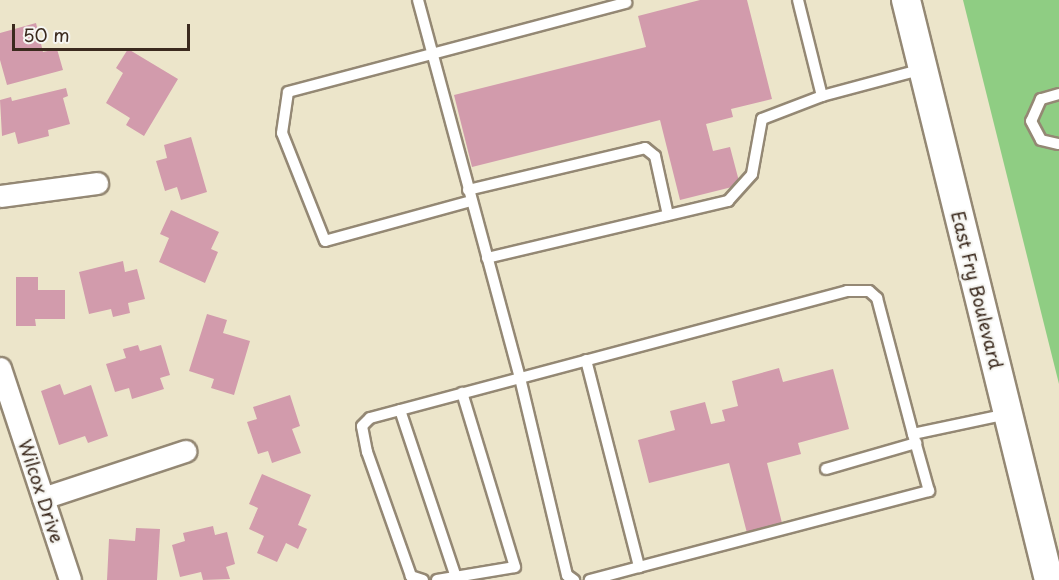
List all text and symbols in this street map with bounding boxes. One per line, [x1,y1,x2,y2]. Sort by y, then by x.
scale bar [15,12,194,50]
text: 50 m [23,21,70,48]
street label: East Fry Boulevard [947,209,1007,371]
street label: Wilcox Drive [14,436,68,546]

